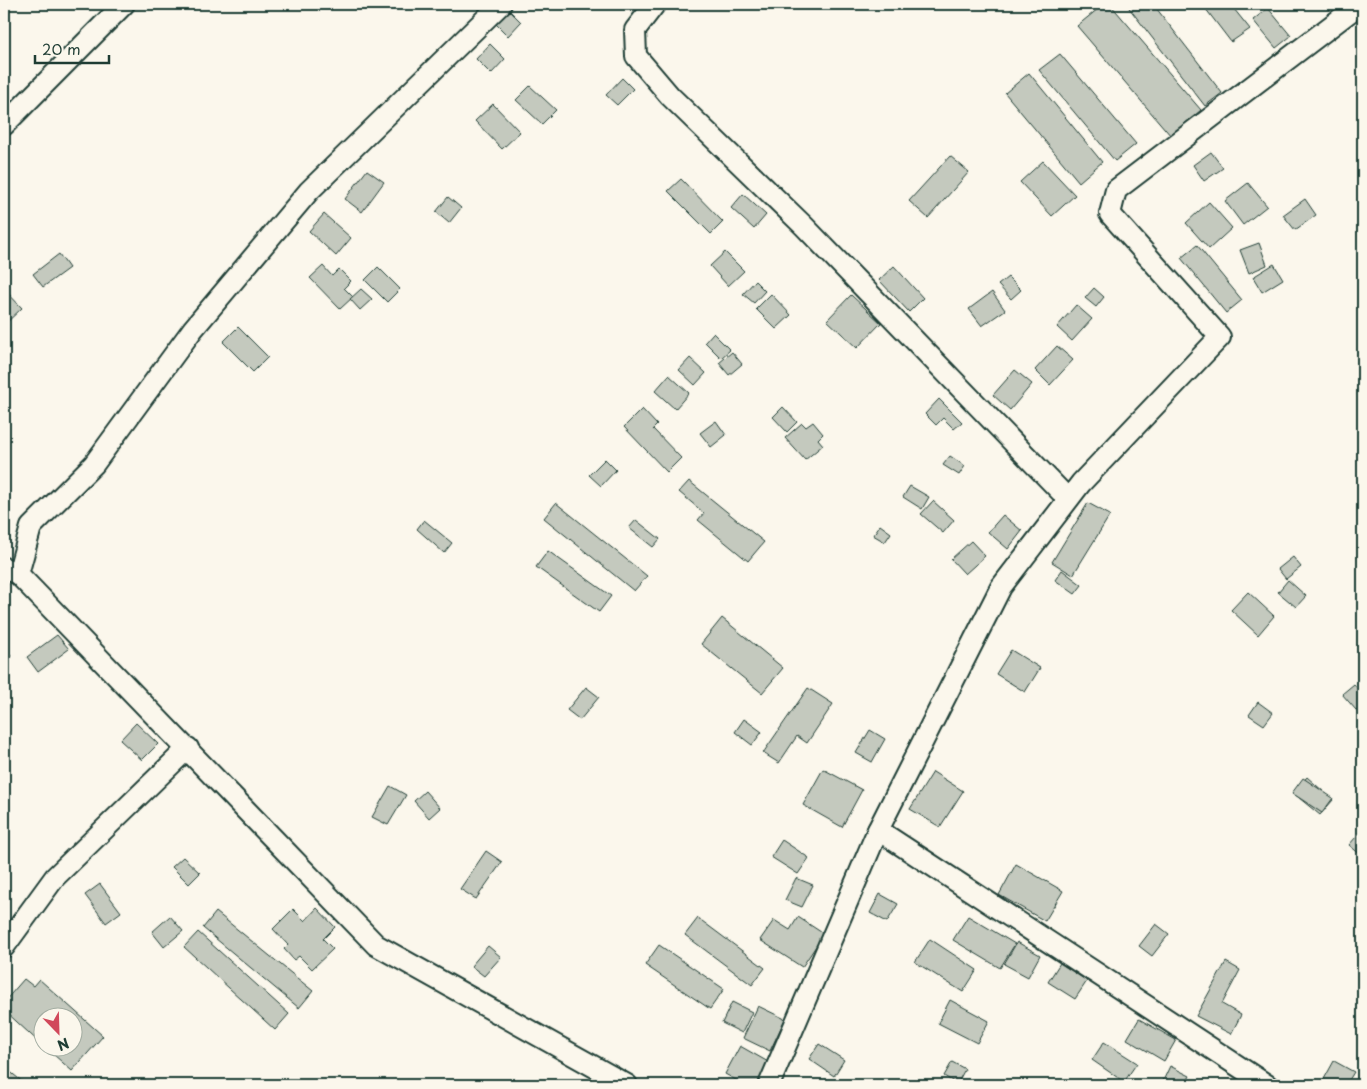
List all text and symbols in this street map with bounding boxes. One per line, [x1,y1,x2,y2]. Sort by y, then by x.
scale bar [35,32,109,64]
text: 20 m [42,37,81,60]
north arrow [32,1006,82,1056]
text: N [54,1033,72,1056]

